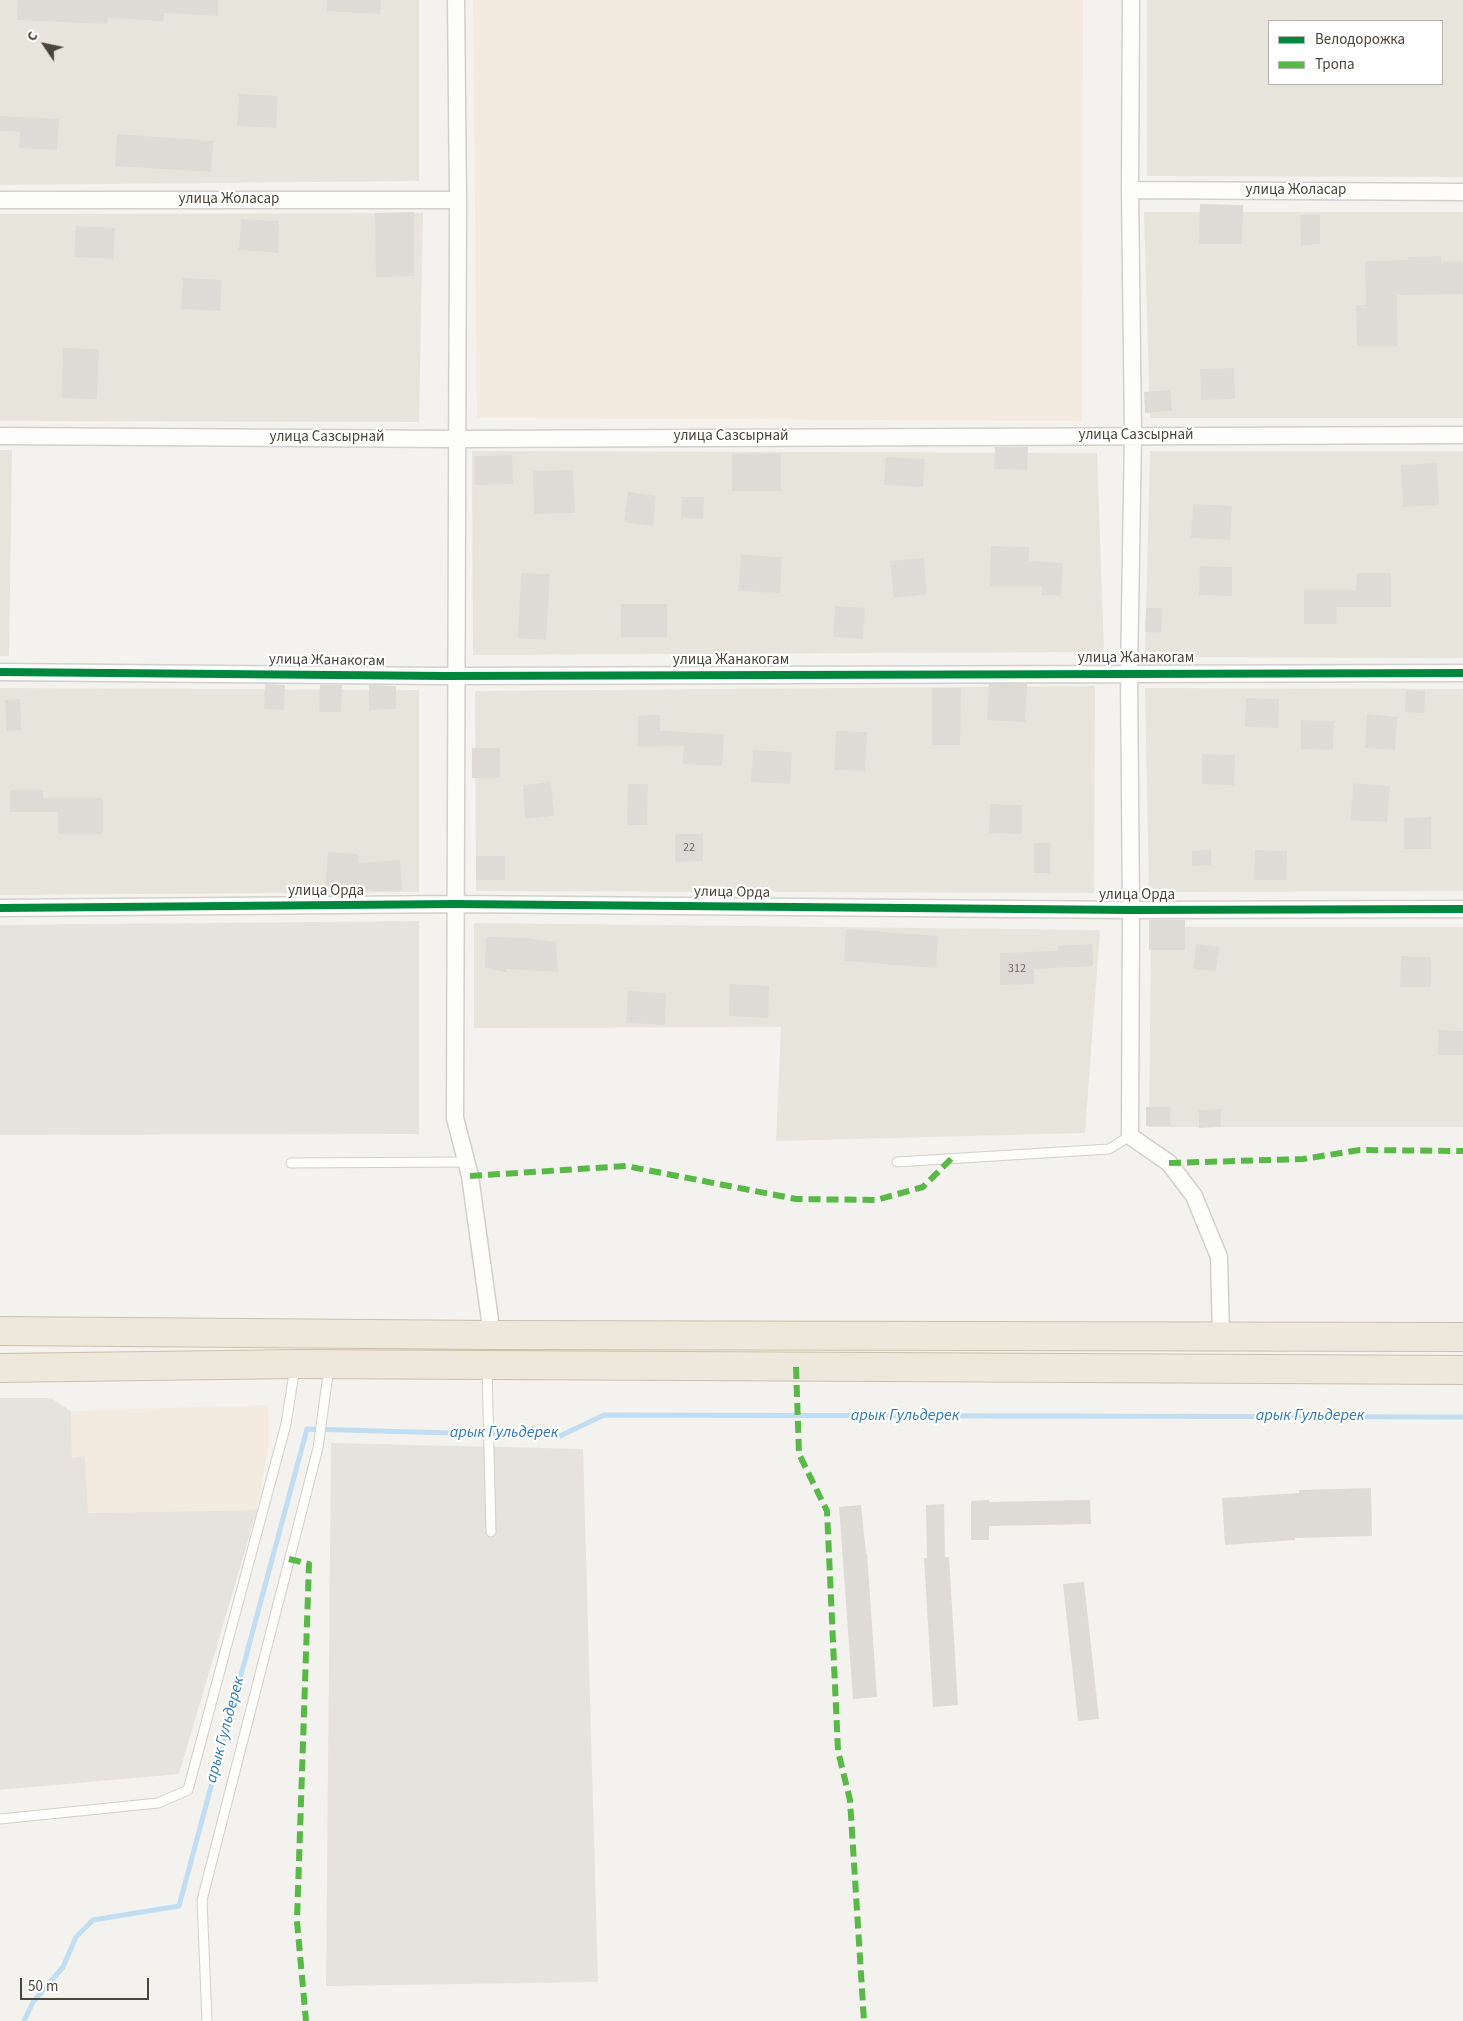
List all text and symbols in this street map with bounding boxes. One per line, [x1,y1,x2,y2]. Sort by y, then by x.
north arrow [20,20,70,70]
legend [1268,20,1443,85]
text: С [22,28,43,46]
text: Велодорожка [1315,29,1405,50]
text: Тропа [1315,54,1355,75]
street label: улица Жоласар [1246,182,1346,200]
street label: улица Жоласар [179,191,279,209]
street label: улица Сазсырнай [1078,427,1194,445]
street label: улица Сазсырнай [673,428,789,446]
street label: улица Сазсырнай [269,429,385,447]
street label: улица Жанакогам [1078,650,1194,668]
street label: улица Жанакогам [269,651,385,671]
street label: улица Жанакогам [673,652,789,670]
house number: 22 [683,841,695,855]
street label: улица Орда [288,883,364,901]
street label: улица Орда [694,883,770,903]
street label: улица Орда [1099,887,1175,905]
house number: 312 [1008,962,1026,976]
water label: арык Гульдерек [851,1406,959,1426]
water label: арык Гульдерек [1256,1406,1364,1426]
water label: арык Гульдерек [450,1423,558,1443]
water label: арык Гульдерек [203,1675,249,1785]
scale bar [22,1968,151,2000]
text: 50 m [28,1976,58,1997]

